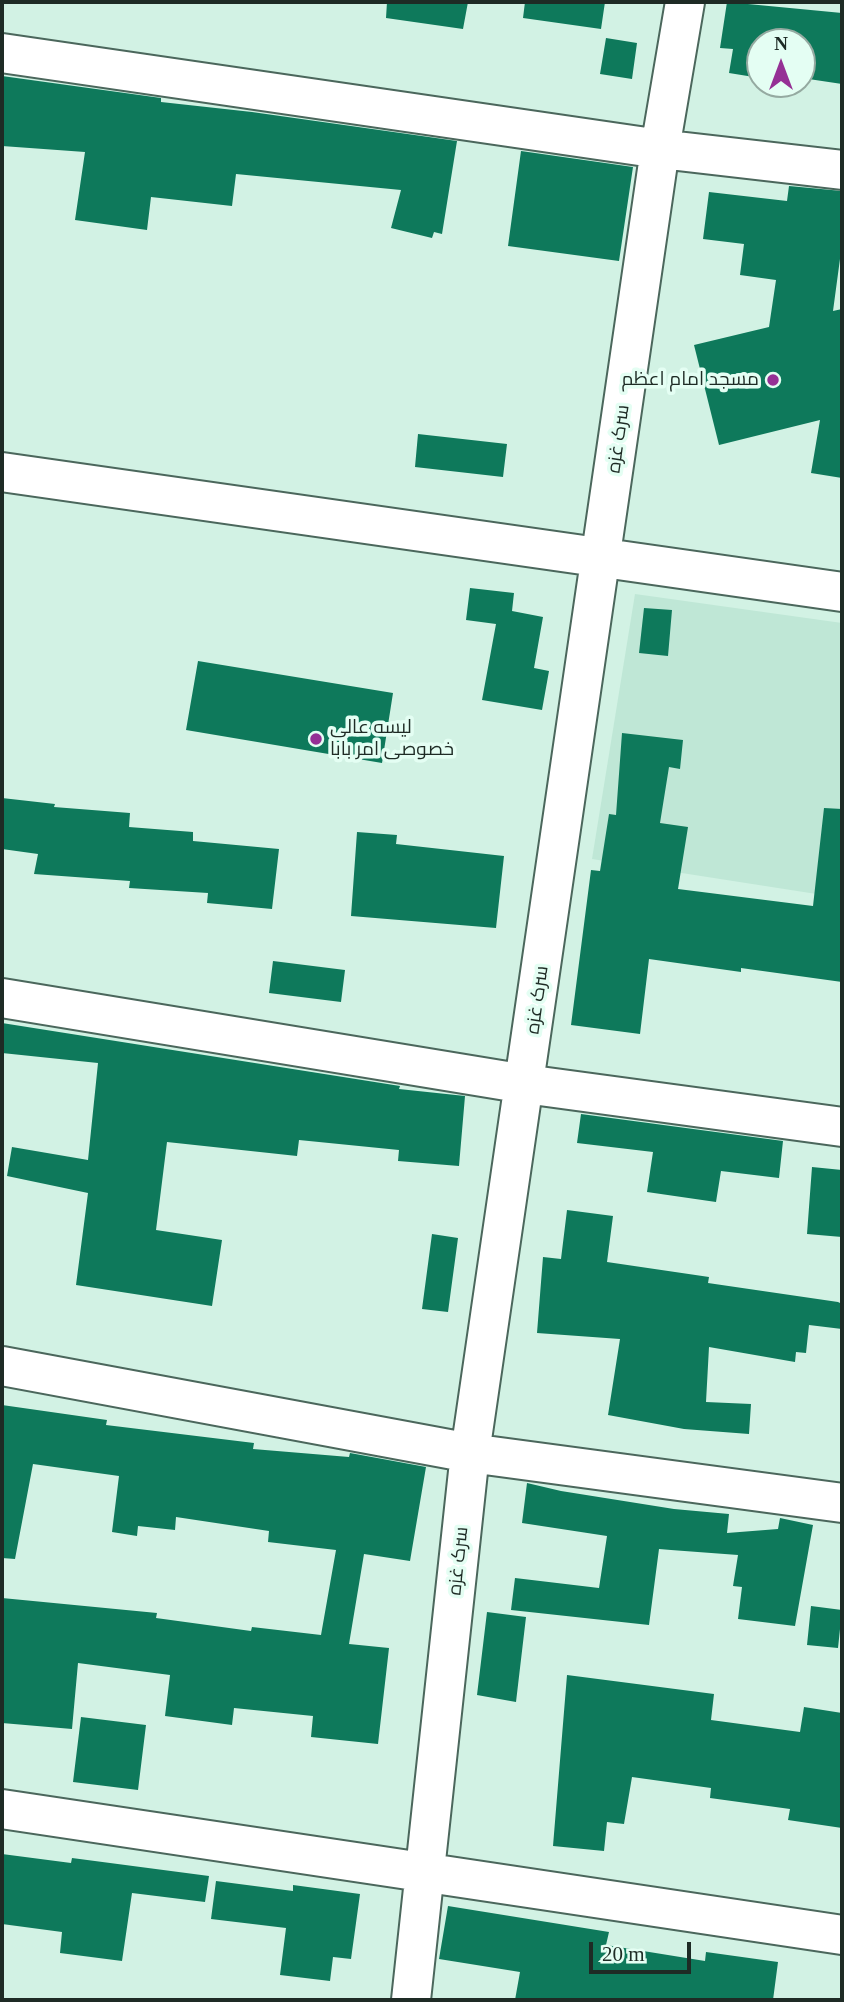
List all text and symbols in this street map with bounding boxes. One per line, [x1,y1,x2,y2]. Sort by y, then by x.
north arrow [746,28,816,98]
text: N [774,33,788,54]
place label: مسجد امام اعظم [621,369,759,391]
marker: مسجد امام اعظم [765,372,781,388]
street label: سرک غزه [603,403,635,475]
place label: لیسه عالی خصوصی امر بابا [330,717,454,761]
marker: لیسه عالی خصوصی امر بابا [308,731,324,747]
street label: سرک غزه [522,964,554,1036]
street label: سرک غزه [444,1526,474,1596]
scale bar [592,1928,694,1972]
text: 20 m [602,1942,645,1966]

